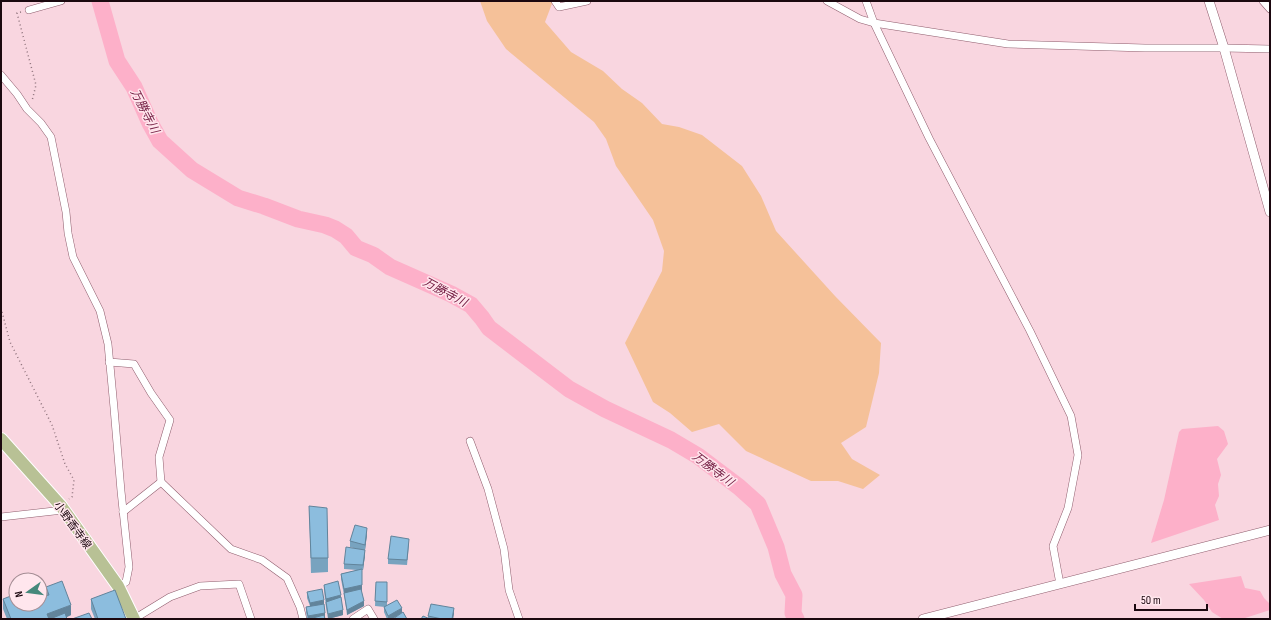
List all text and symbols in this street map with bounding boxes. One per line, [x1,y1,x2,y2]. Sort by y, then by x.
water label: 万勝寺川 [127,86,163,138]
water label: 万勝寺川 [420,275,471,311]
water label: 万勝寺川 [689,449,738,491]
street label: 小野香寺線 [51,499,94,551]
north arrow [8,572,48,612]
scale bar [1135,586,1207,612]
text: N [12,590,26,599]
text: 50 m [1141,593,1161,608]

